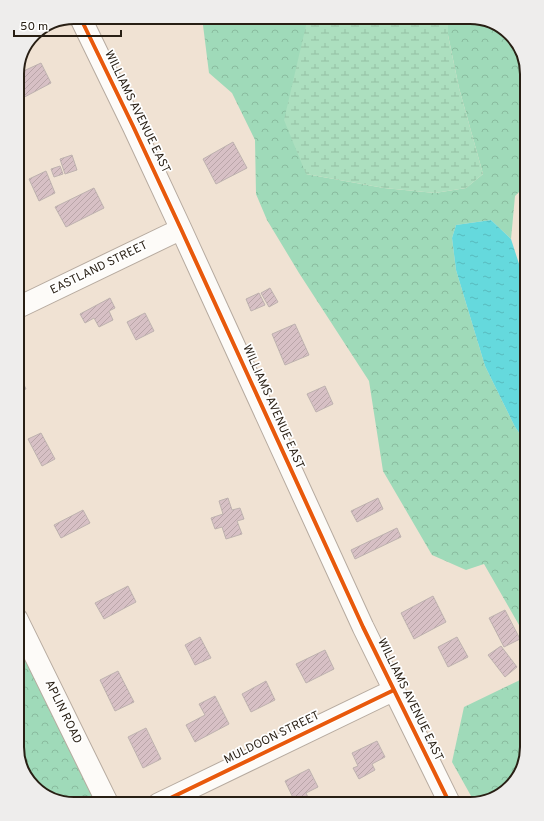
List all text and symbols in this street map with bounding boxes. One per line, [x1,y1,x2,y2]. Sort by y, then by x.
scale bar [14,12,121,38]
text: 50 m [20,19,48,35]
street label: WILLIAMS AVENUE EAST [100,48,174,176]
street label: EASTLAND STREET [48,237,150,299]
street label: WILLIAMS AVENUE EAST [238,342,308,472]
street label: WILLIAMS AVENUE EAST [373,636,447,764]
street label: APLIN ROAD [41,677,85,747]
street label: MULDOON STREET [221,708,323,768]

